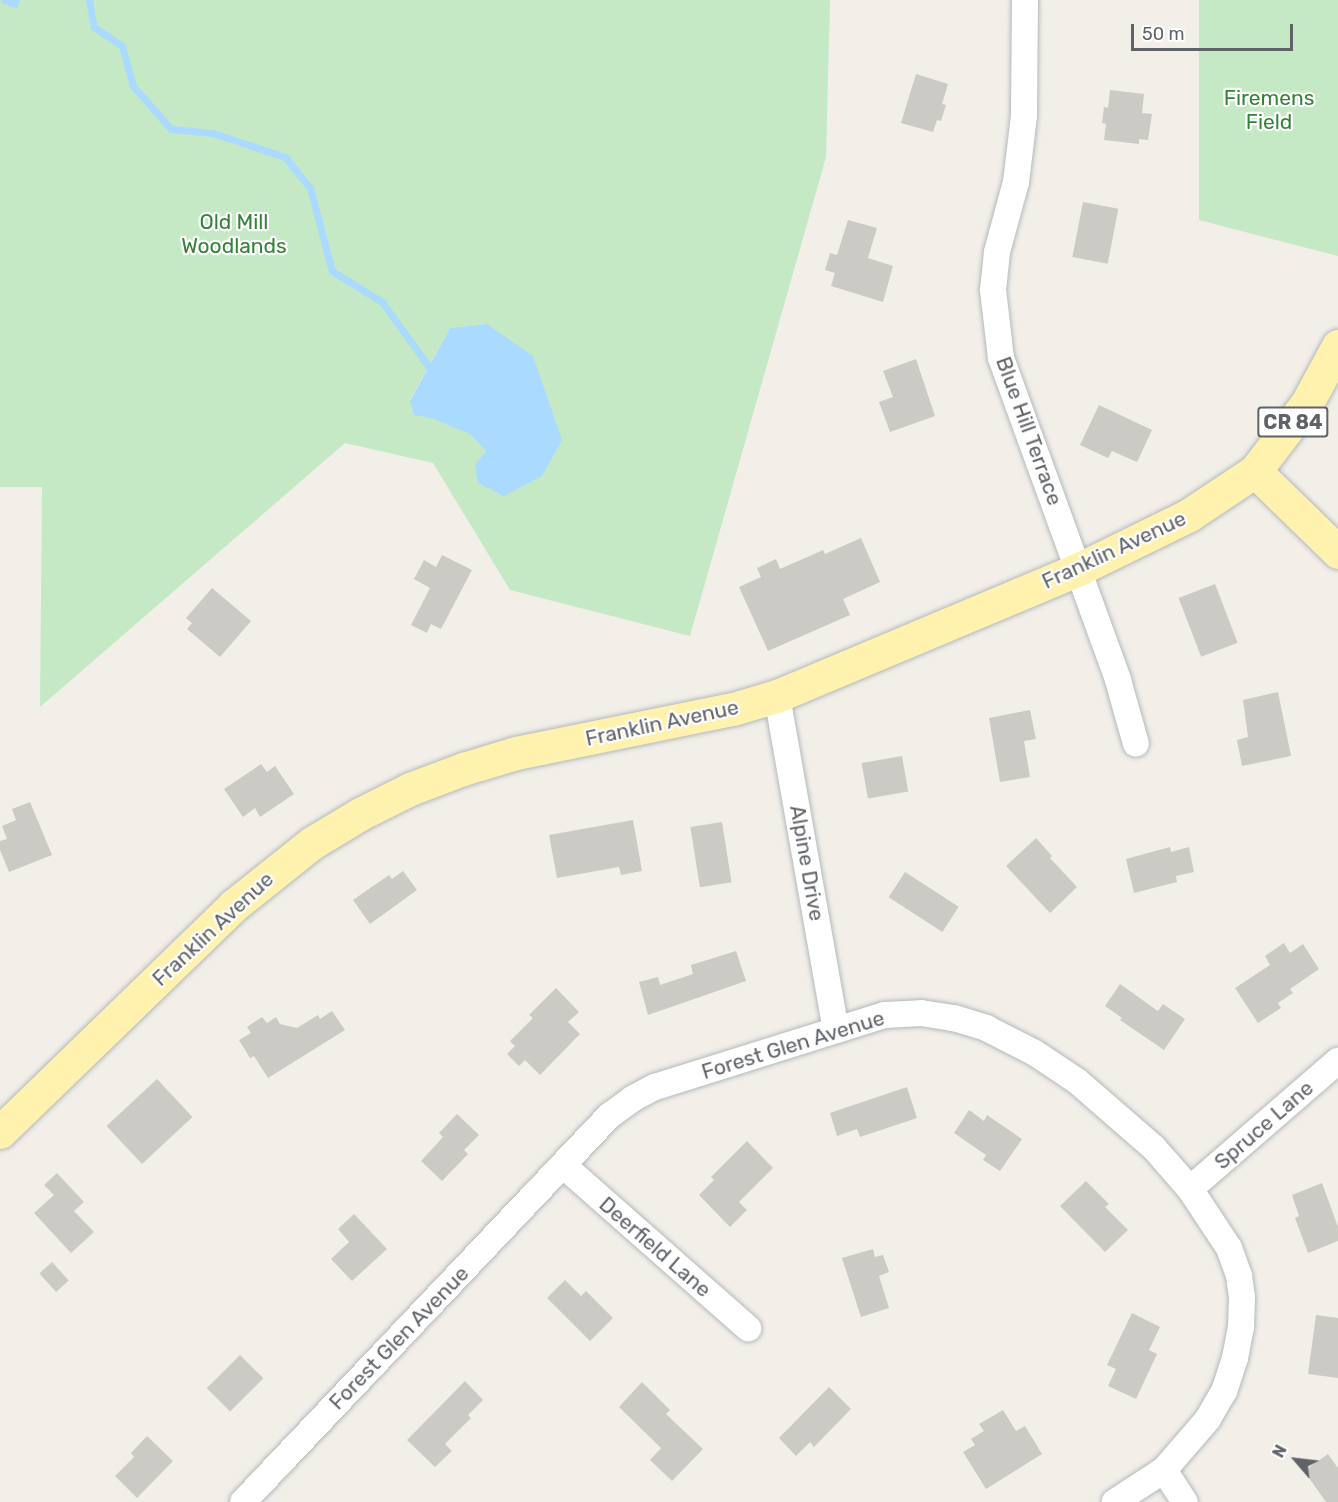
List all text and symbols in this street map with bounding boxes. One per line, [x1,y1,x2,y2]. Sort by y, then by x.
scale bar [1134,12,1296,50]
text: 50 m [1142,23,1185,45]
park label: Firemens Field [1224,85,1314,135]
park label: Old Mill Woodlands [181,209,287,259]
street label: Blue Hill Terrace [990,353,1068,509]
road number: CR 84 [1257,405,1329,439]
street label: Franklin Avenue [1038,506,1190,594]
street label: Franklin Avenue [583,694,741,752]
street label: Alpine Drive [784,803,830,923]
street label: Franklin Avenue [147,866,279,992]
street label: Forest Glen Avenue [698,1005,888,1085]
street label: Spruce Lane [1209,1075,1319,1175]
street label: Deerfield Lane [594,1192,716,1302]
street label: Forest Glen Avenue [324,1261,474,1415]
north arrow [1266,1430,1326,1490]
text: N [1269,1442,1291,1461]

